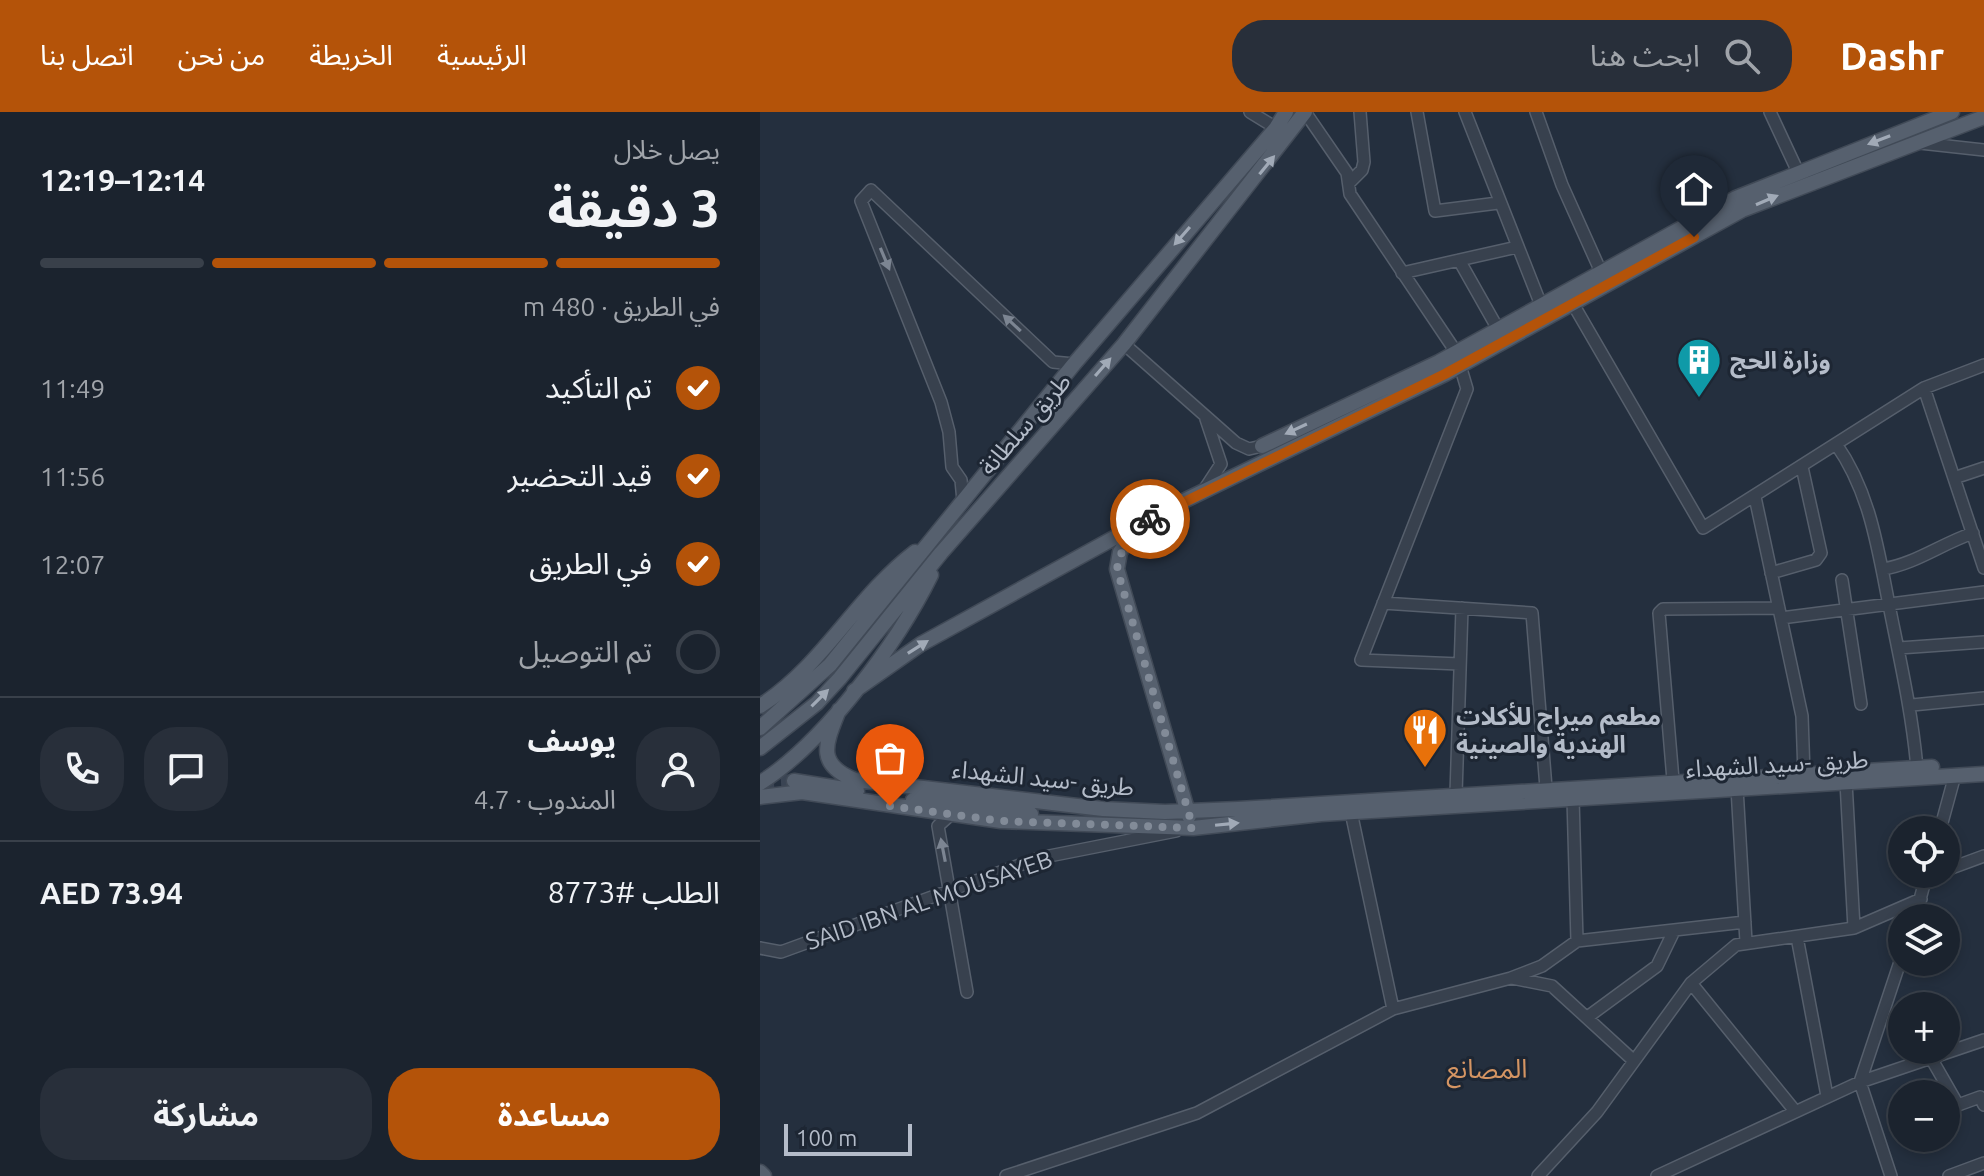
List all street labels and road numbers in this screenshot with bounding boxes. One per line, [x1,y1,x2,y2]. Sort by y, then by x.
street label: طريق سلطانة [974,368,1078,481]
street label: طريق -سيد الشهداء [1685,746,1869,784]
street label: طريق -سيد الشهداء [950,755,1135,803]
street label: SAID IBN AL MOUSAYEB [802,845,1056,955]

